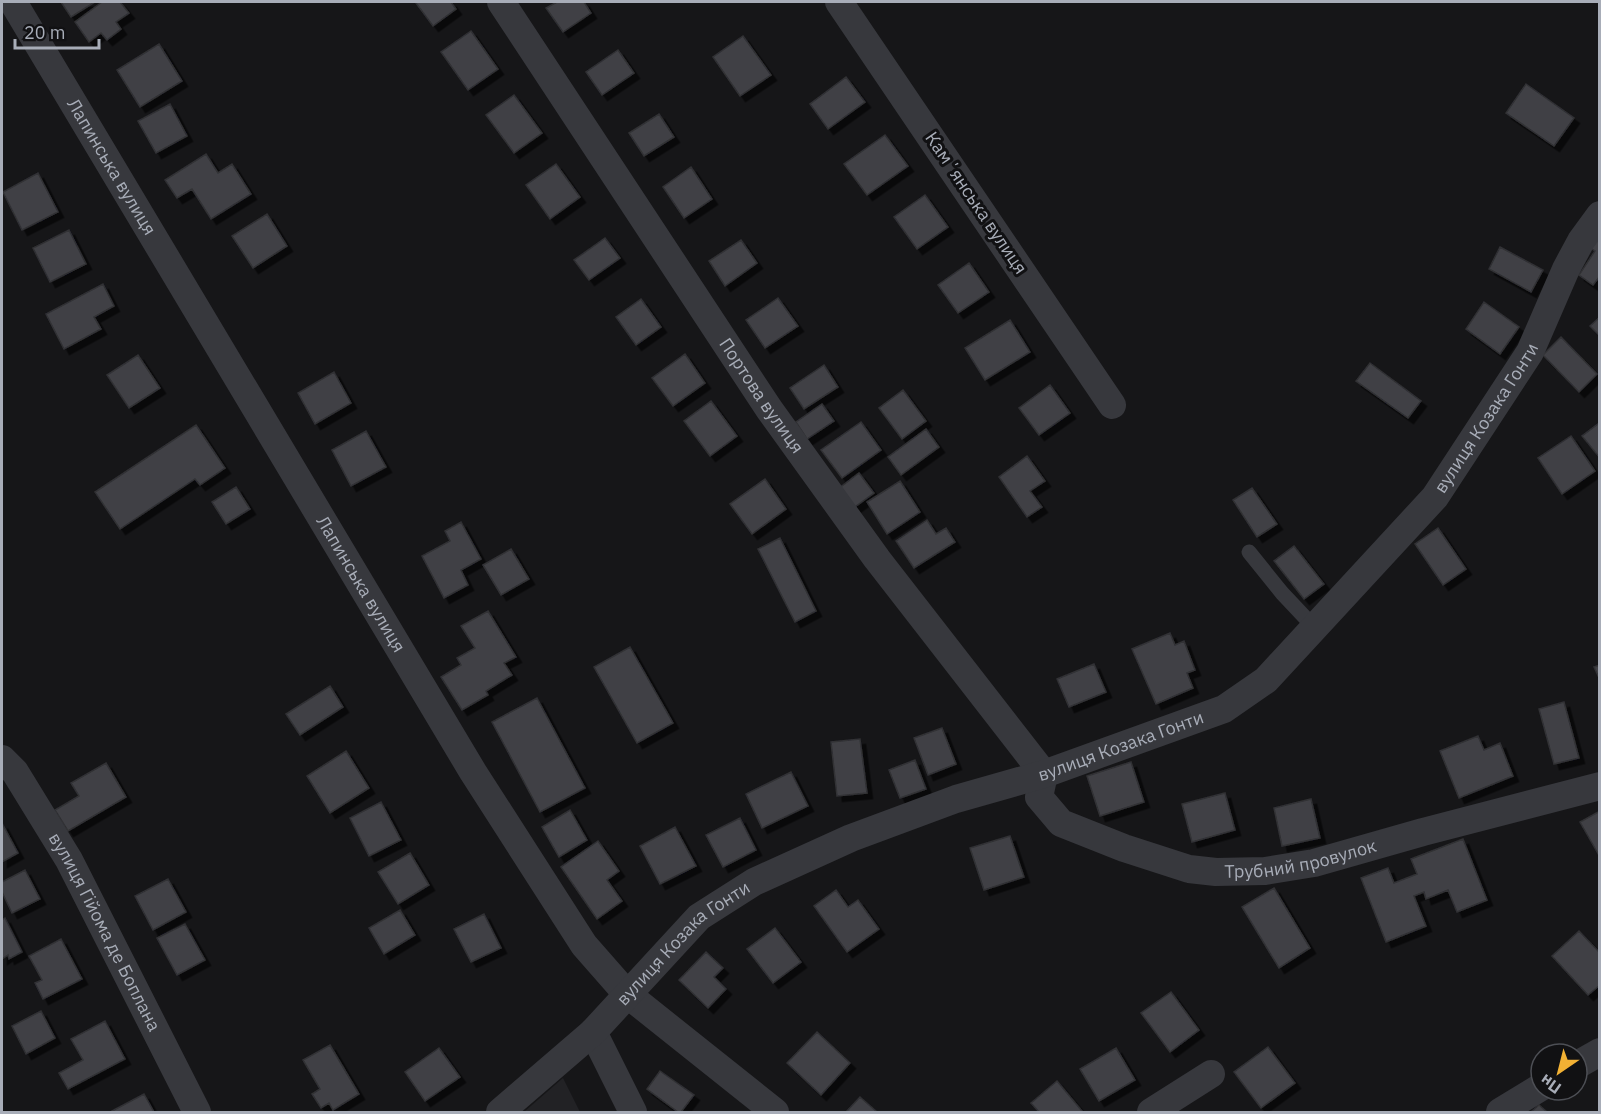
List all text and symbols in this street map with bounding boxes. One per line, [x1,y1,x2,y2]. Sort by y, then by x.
scale bar [15,12,99,50]
text: 20 m [24,21,66,44]
street label: Лапинська вулиця [62,94,162,239]
street label: Камʼянська вулиця [920,127,1033,278]
street label: Портова вулиця [714,333,809,458]
street label: вулиця Козака Гонти [1429,340,1543,497]
street label: Лапинська вулиця [311,511,411,656]
street label: вулиця Козака Гонти [1035,705,1207,786]
street label: вулиця Гійома де Боплана [44,828,166,1036]
street label: Трубний провулок [1224,834,1379,883]
street label: вулиця Козака Гонти [611,876,754,1010]
north arrow [1529,1042,1589,1102]
text: Пн [1536,1070,1565,1099]

